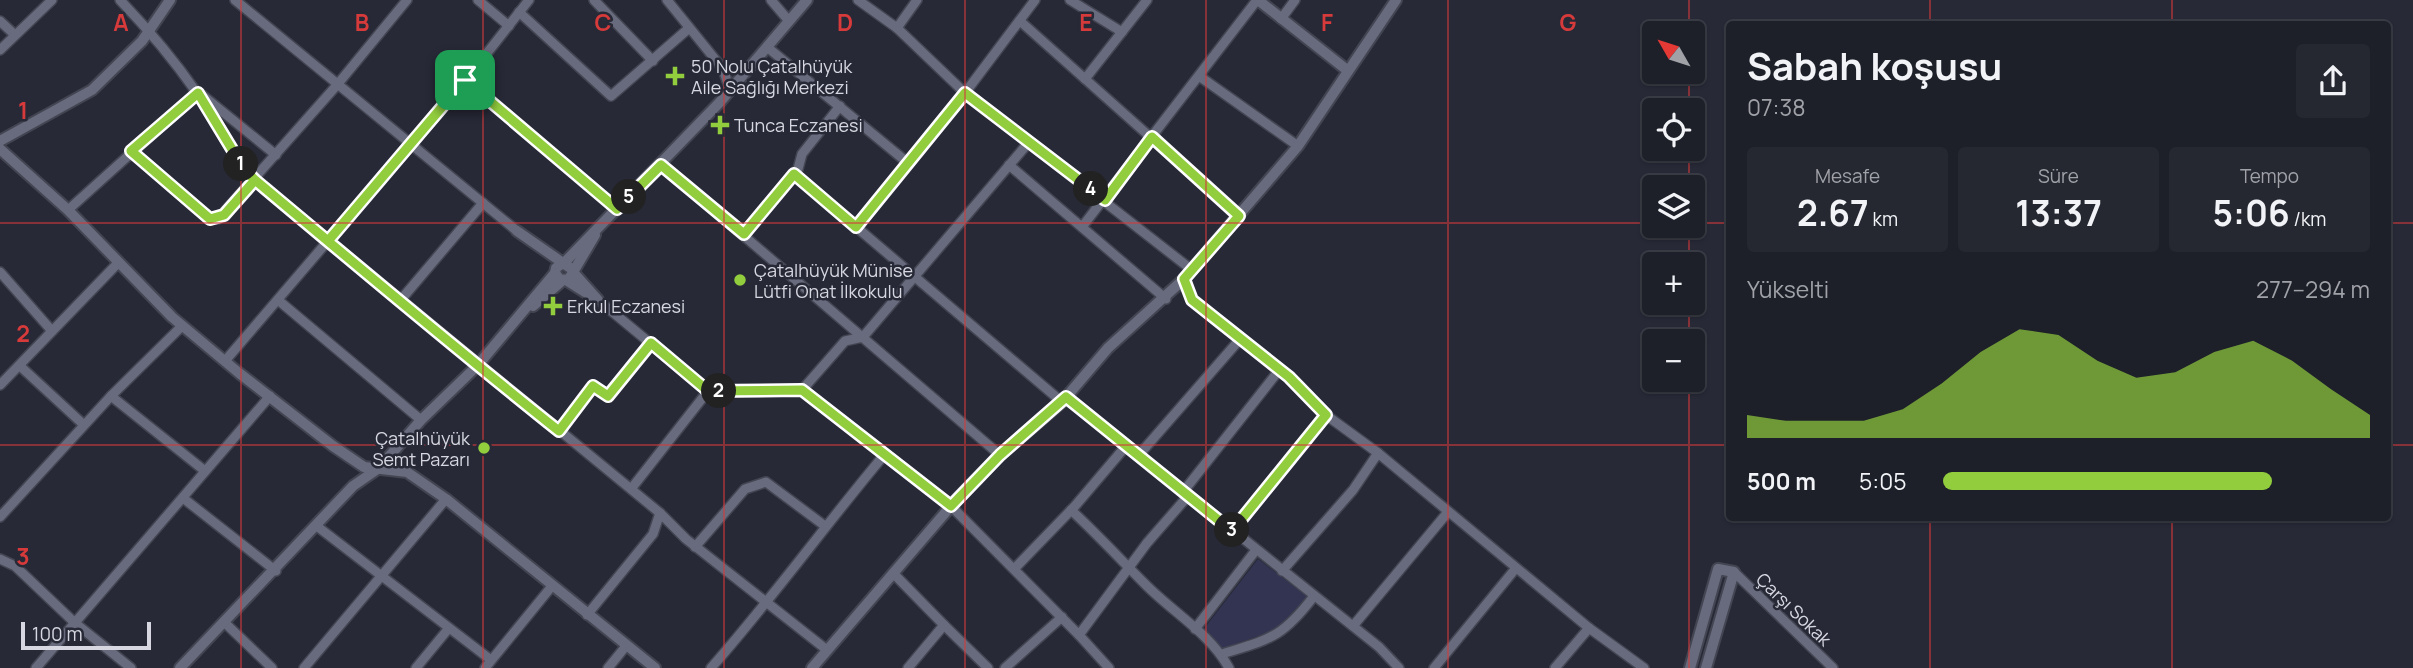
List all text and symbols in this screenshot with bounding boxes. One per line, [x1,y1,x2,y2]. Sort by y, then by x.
text: A [113,6,129,38]
text: B [355,6,369,38]
text: C [595,6,612,38]
text: D [837,6,853,38]
text: E [1079,6,1093,38]
text: F [1321,6,1333,38]
text: G [1560,6,1577,38]
north arrow [1642,21,1704,84]
map controls [1642,21,1705,392]
text: Sabah koşusu [1747,39,2002,91]
button: share [2296,44,2370,118]
pin [435,50,495,110]
place label: 50 Nolu Çatalhüyük Aile Sağlığı Merkezi [691,54,853,99]
icon: arrive [446,61,484,99]
marker: 50 Nolu Çatalhüyük Aile Sağlığı Merkezi [665,66,685,86]
text: 07:38 [1747,91,1806,123]
text: 1 [18,94,28,126]
button: locate [1642,98,1705,161]
place label: Tunca Eczanesi [734,113,863,137]
marker: Tunca Eczanesi [712,117,728,133]
pin: 1 [224,146,258,182]
text: 1 [236,150,245,176]
text: Mesafe [1815,163,1880,189]
text: Süre [2038,163,2079,189]
text: Tempo [2240,163,2299,189]
pin: 4 [1074,172,1108,206]
text: 4 [1085,175,1096,201]
button: layers [1642,175,1705,238]
pin: 5 [612,180,646,214]
text: 5 [623,183,634,209]
text: 2.67 [1797,189,1869,237]
text: 13:37 [2015,189,2102,237]
text: 5:06 [2213,189,2290,237]
text: km [1869,206,1898,232]
text: /km [2290,206,2326,232]
button: + [1642,252,1705,315]
place label: Çatalhüyük Münise Lütfi Onat İlkokulu [754,258,913,303]
marker: Çatalhüyük Münise Lütfi Onat İlkokulu [732,272,748,288]
text: Yükselti [1747,273,1829,305]
text: 277–294 m [2256,273,2370,305]
place label: Erkul Eczanesi [567,294,685,318]
marker: Erkul Eczanesi [545,298,561,314]
text: 2 [16,317,30,349]
button: − [1642,329,1705,392]
pin: 2 [702,374,736,408]
text: 2 [713,377,724,403]
place label: Çatalhüyük Semt Pazarı [372,426,471,471]
marker: Çatalhüyük Semt Pazarı [476,440,492,456]
text: 500 m [1747,465,1816,497]
text: 5:05 [1859,465,1906,497]
pin: 3 [1214,512,1250,548]
text: 3 [1226,516,1237,542]
text: 3 [16,540,30,572]
street label: Çarşı Sokak [1751,567,1838,652]
scale bar [21,619,150,651]
text: 100 m [32,621,83,647]

